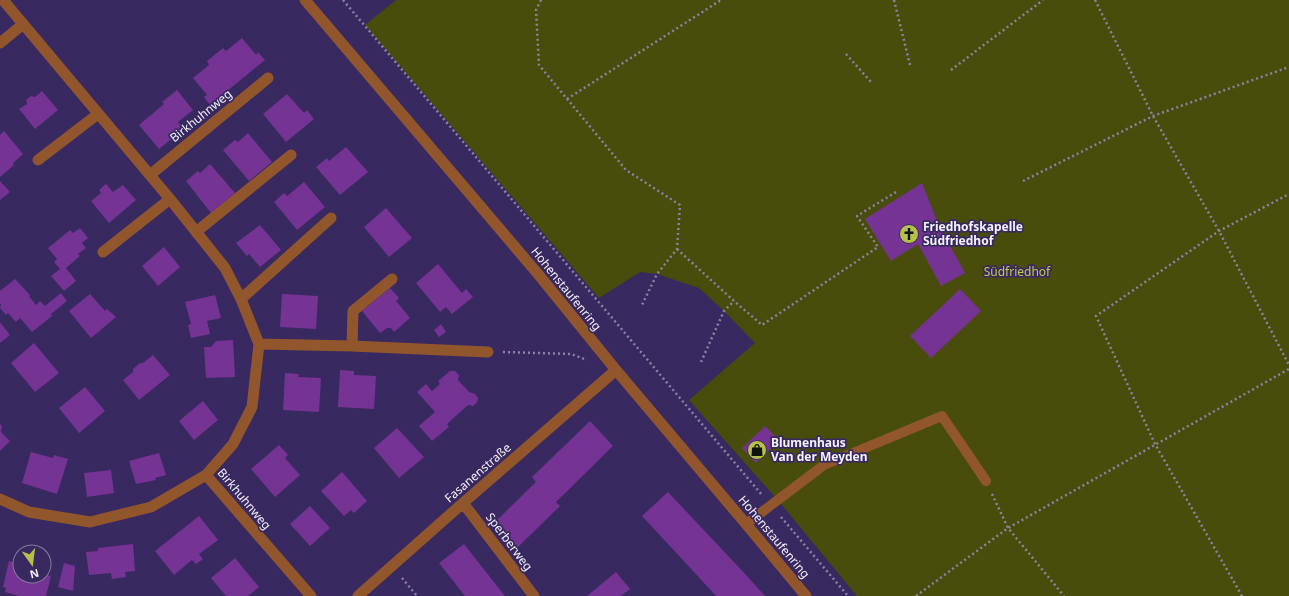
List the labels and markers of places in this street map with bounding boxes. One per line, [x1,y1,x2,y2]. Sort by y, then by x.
place label: Friedhofskapelle Südfriedhof [923,218,1023,249]
church icon: Friedhofskapelle Südfriedhof [898,223,920,245]
place label: Blumenhaus Van der Meyden [771,434,868,465]
shop icon: Blumenhaus Van der Meyden [746,439,768,461]

